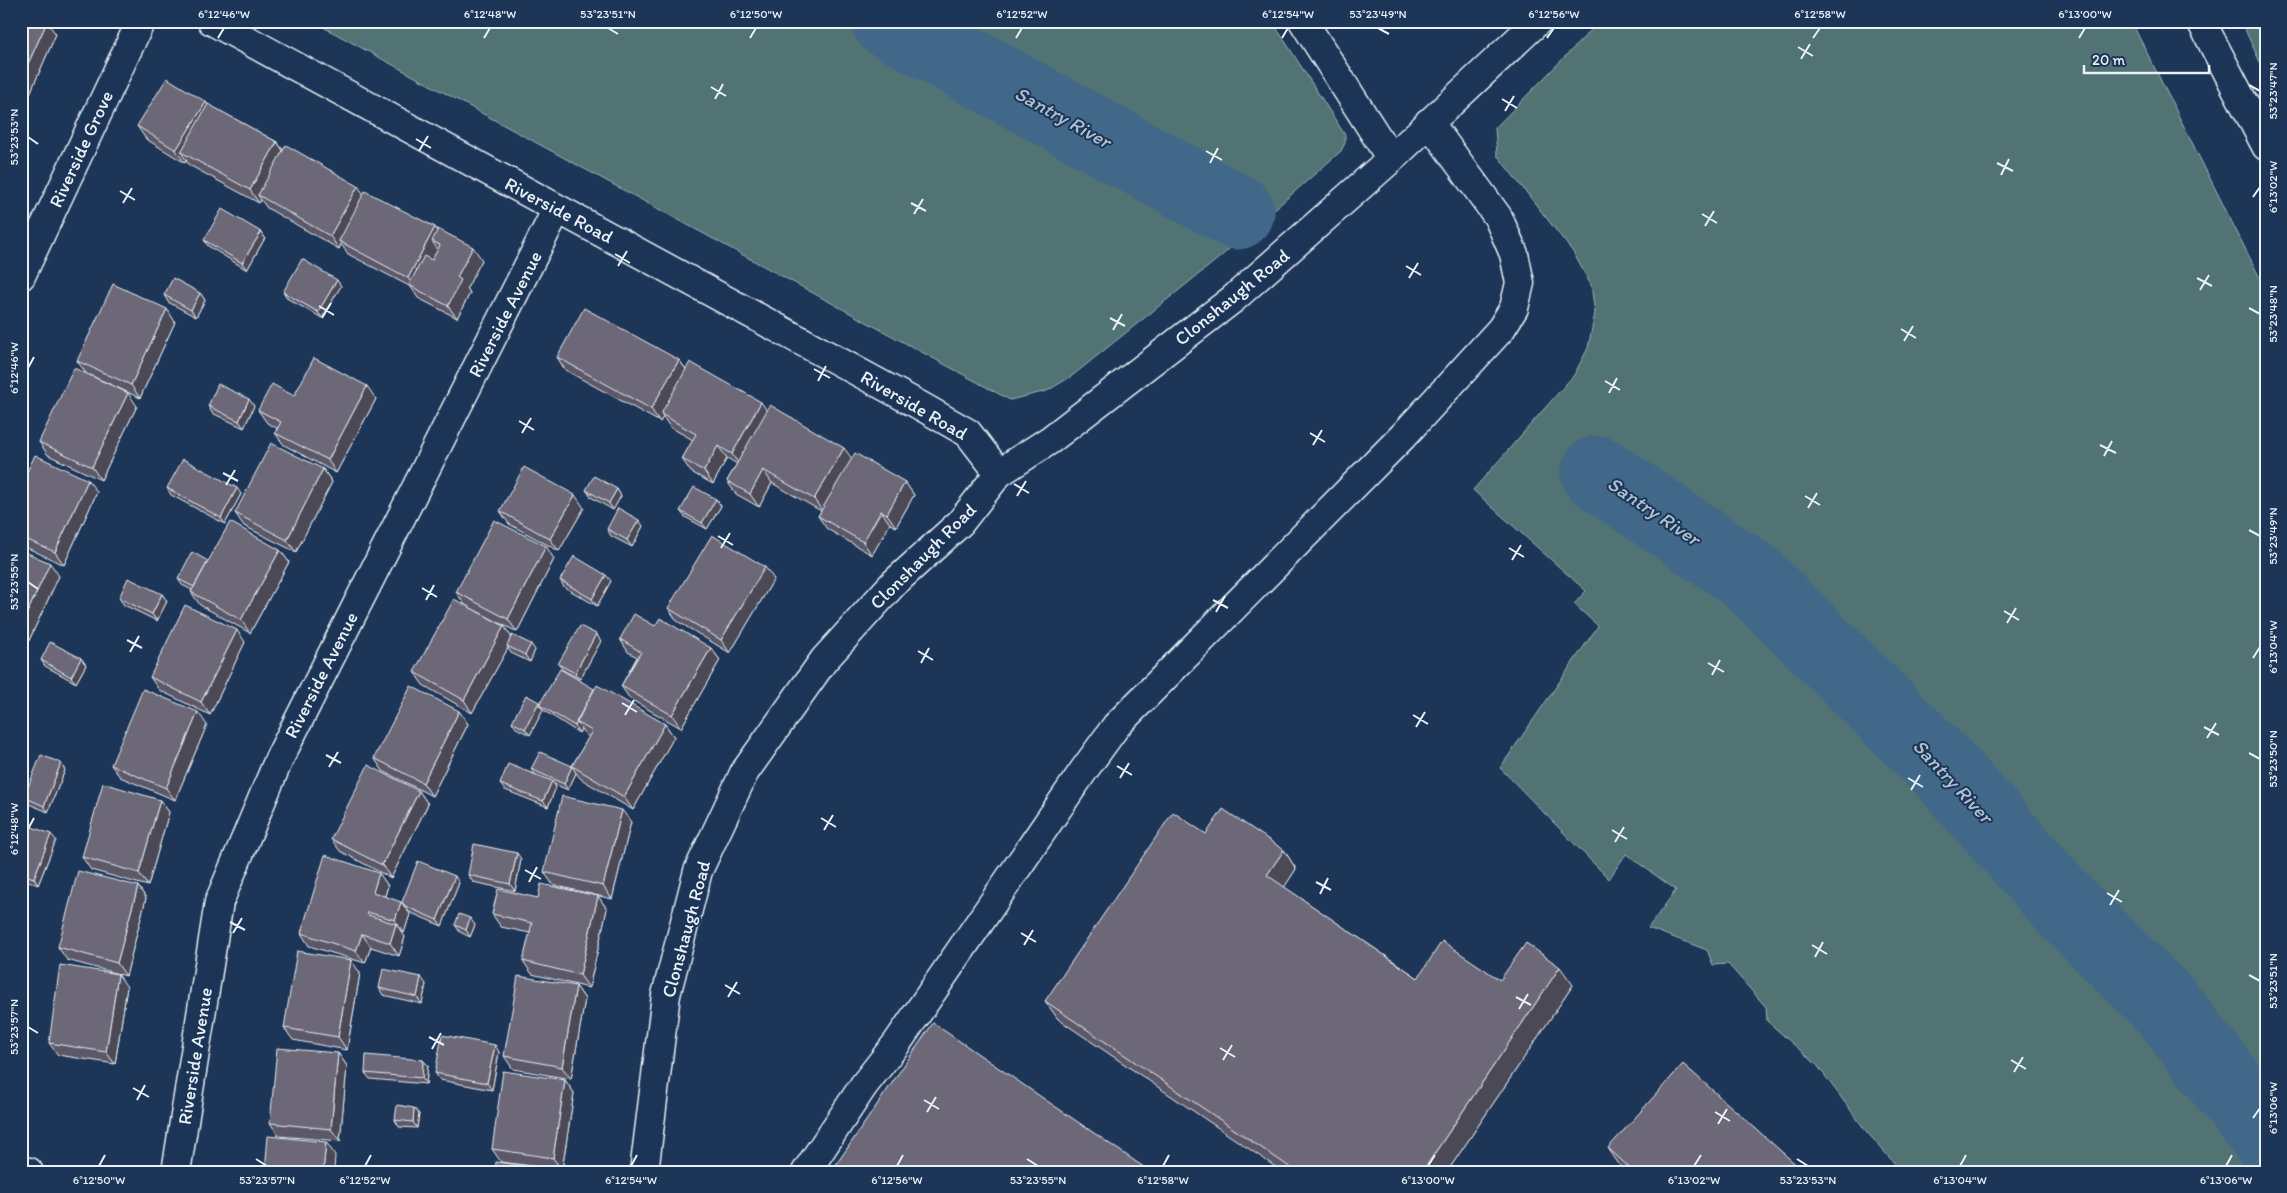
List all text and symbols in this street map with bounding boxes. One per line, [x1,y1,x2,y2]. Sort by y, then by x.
text: 6°12'46"W [198,7,250,21]
text: 6°12'48"W [464,7,516,21]
text: 53°23'51"N [580,7,636,21]
text: 6°12'50"W [730,7,782,21]
text: 6°12'52"W [996,7,1048,21]
text: 6°12'54"W [1262,7,1314,21]
text: 53°23'49"N [1349,7,1407,21]
text: 6°12'56"W [1528,7,1580,21]
text: 6°12'58"W [1794,7,1846,21]
text: 6°13'00"W [2058,7,2112,21]
scale bar [2084,42,2210,74]
text: 20 m [2092,51,2126,69]
text: 53°23'47"N [2266,62,2280,120]
water label: Santry River [1011,81,1117,154]
street label: Riverside Grove [44,87,118,211]
text: 53°23'53"N [7,109,21,165]
text: 6°13'02"W [2266,161,2280,213]
street label: Riverside Road [501,172,617,248]
street label: Clonshaugh Road [1170,243,1294,350]
street label: Riverside Avenue [463,247,547,381]
text: 53°23'48"N [2266,285,2280,343]
text: 6°12'46"W [7,342,21,394]
street label: Riverside Road [856,365,972,445]
water label: Santry River [1603,471,1706,552]
street label: Clonshaugh Road [865,498,981,614]
text: 53°23'49"N [2266,507,2280,565]
text: 53°23'55"N [7,554,21,610]
street label: Riverside Avenue [279,608,363,742]
text: 6°13'04"W [2266,620,2280,674]
text: 53°23'50"N [2266,730,2280,788]
water label: Santry River [1908,734,1999,830]
text: 6°12'48"W [7,803,21,855]
street label: Clonshaugh Road [657,857,715,1000]
text: 53°23'51"N [2266,953,2280,1009]
street label: Riverside Avenue [173,986,217,1126]
text: 53°23'57"N [7,999,21,1055]
text: 6°13'06"W [2266,1082,2280,1134]
text: 6°12'50"W [73,1173,125,1187]
text: 53°23'57"N [239,1173,295,1187]
text: 6°12'52"W [339,1173,391,1187]
text: 6°12'54"W [605,1173,657,1187]
text: 6°12'56"W [871,1173,923,1187]
text: 53°23'55"N [1010,1173,1066,1187]
text: 6°12'58"W [1137,1173,1189,1187]
text: 6°13'00"W [1401,1173,1455,1187]
text: 6°13'02"W [1668,1173,1720,1187]
text: 53°23'53"N [1780,1173,1836,1187]
text: 6°13'04"W [1933,1173,1987,1187]
text: 6°13'06"W [2200,1173,2252,1187]

